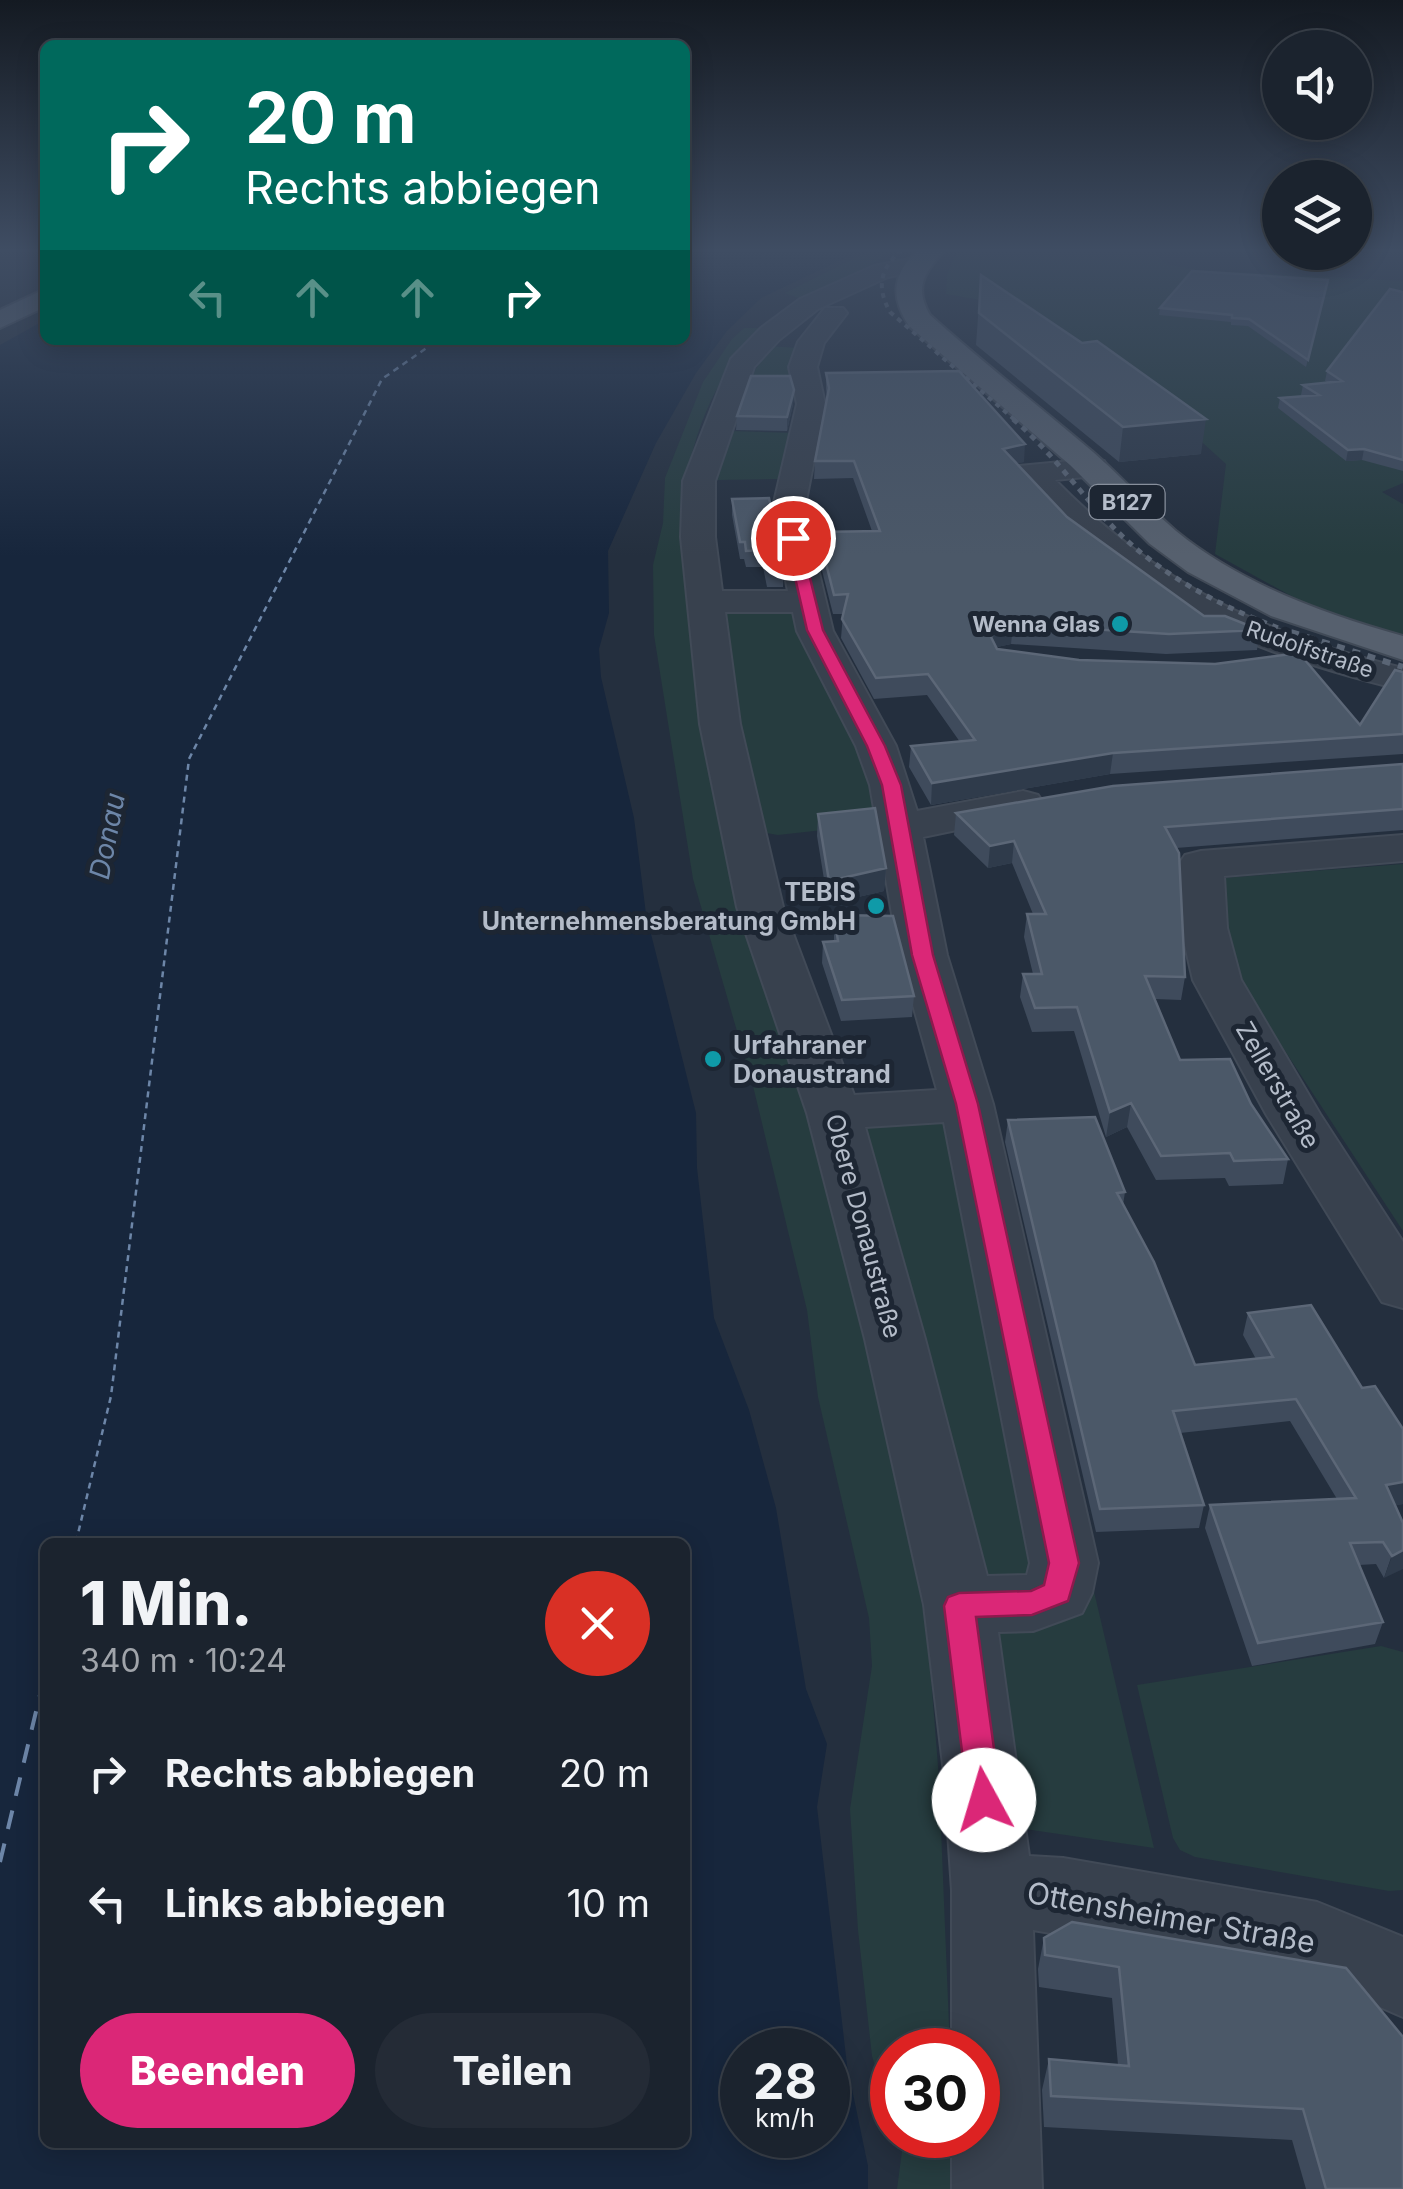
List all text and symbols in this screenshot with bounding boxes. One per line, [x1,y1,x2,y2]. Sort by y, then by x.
map controls [1262,30,1372,270]
button: sound [1262,30,1372,140]
text: 20 m [245,75,417,160]
icon: right [80,80,210,210]
text: Rechts abbiegen [245,160,600,215]
button: layers [1262,160,1372,270]
icon: left [180,270,235,325]
icon: ahead [285,270,340,325]
icon: ahead [390,270,445,325]
icon: right [495,270,550,325]
road number: B127 [1090,485,1164,519]
pin [751,496,836,581]
icon: arrive [766,511,821,566]
place label: Wenna Glas [972,611,1100,637]
marker: Wenna Glas [1109,613,1131,635]
street label: Rudolfstraße [1243,615,1377,683]
water label: Donau [82,790,132,882]
place label: TEBIS Unternehmensberatung GmbH [482,877,856,936]
marker: TEBIS Unternehmensberatung GmbH [865,895,887,917]
street label: Zellerstraße [1230,1016,1326,1154]
place label: Urfahraner Donaustrand [733,1030,891,1089]
marker: Urfahraner Donaustrand [702,1048,724,1070]
street label: Obere Donaustraße [820,1111,908,1341]
text: 1 Min. [80,1567,252,1639]
button: close [545,1571,650,1676]
text: 340 m · 10:24 [80,1641,287,1680]
icon: right [80,1746,135,1801]
position arrow [932,1748,1036,1852]
text: Rechts abbiegen [165,1750,475,1796]
text: 20 m [559,1750,650,1796]
street label: Ottensheimer Straße [1024,1874,1318,1960]
icon: left [80,1876,135,1931]
text: Links abbiegen [165,1880,446,1926]
text: 10 m [567,1880,650,1926]
button: Beenden [80,2013,355,2128]
button: Teilen [375,2013,650,2128]
speed limit sign: 30 [870,2028,1000,2158]
text: 28 [753,2051,817,2111]
text: km/h [755,2103,815,2133]

